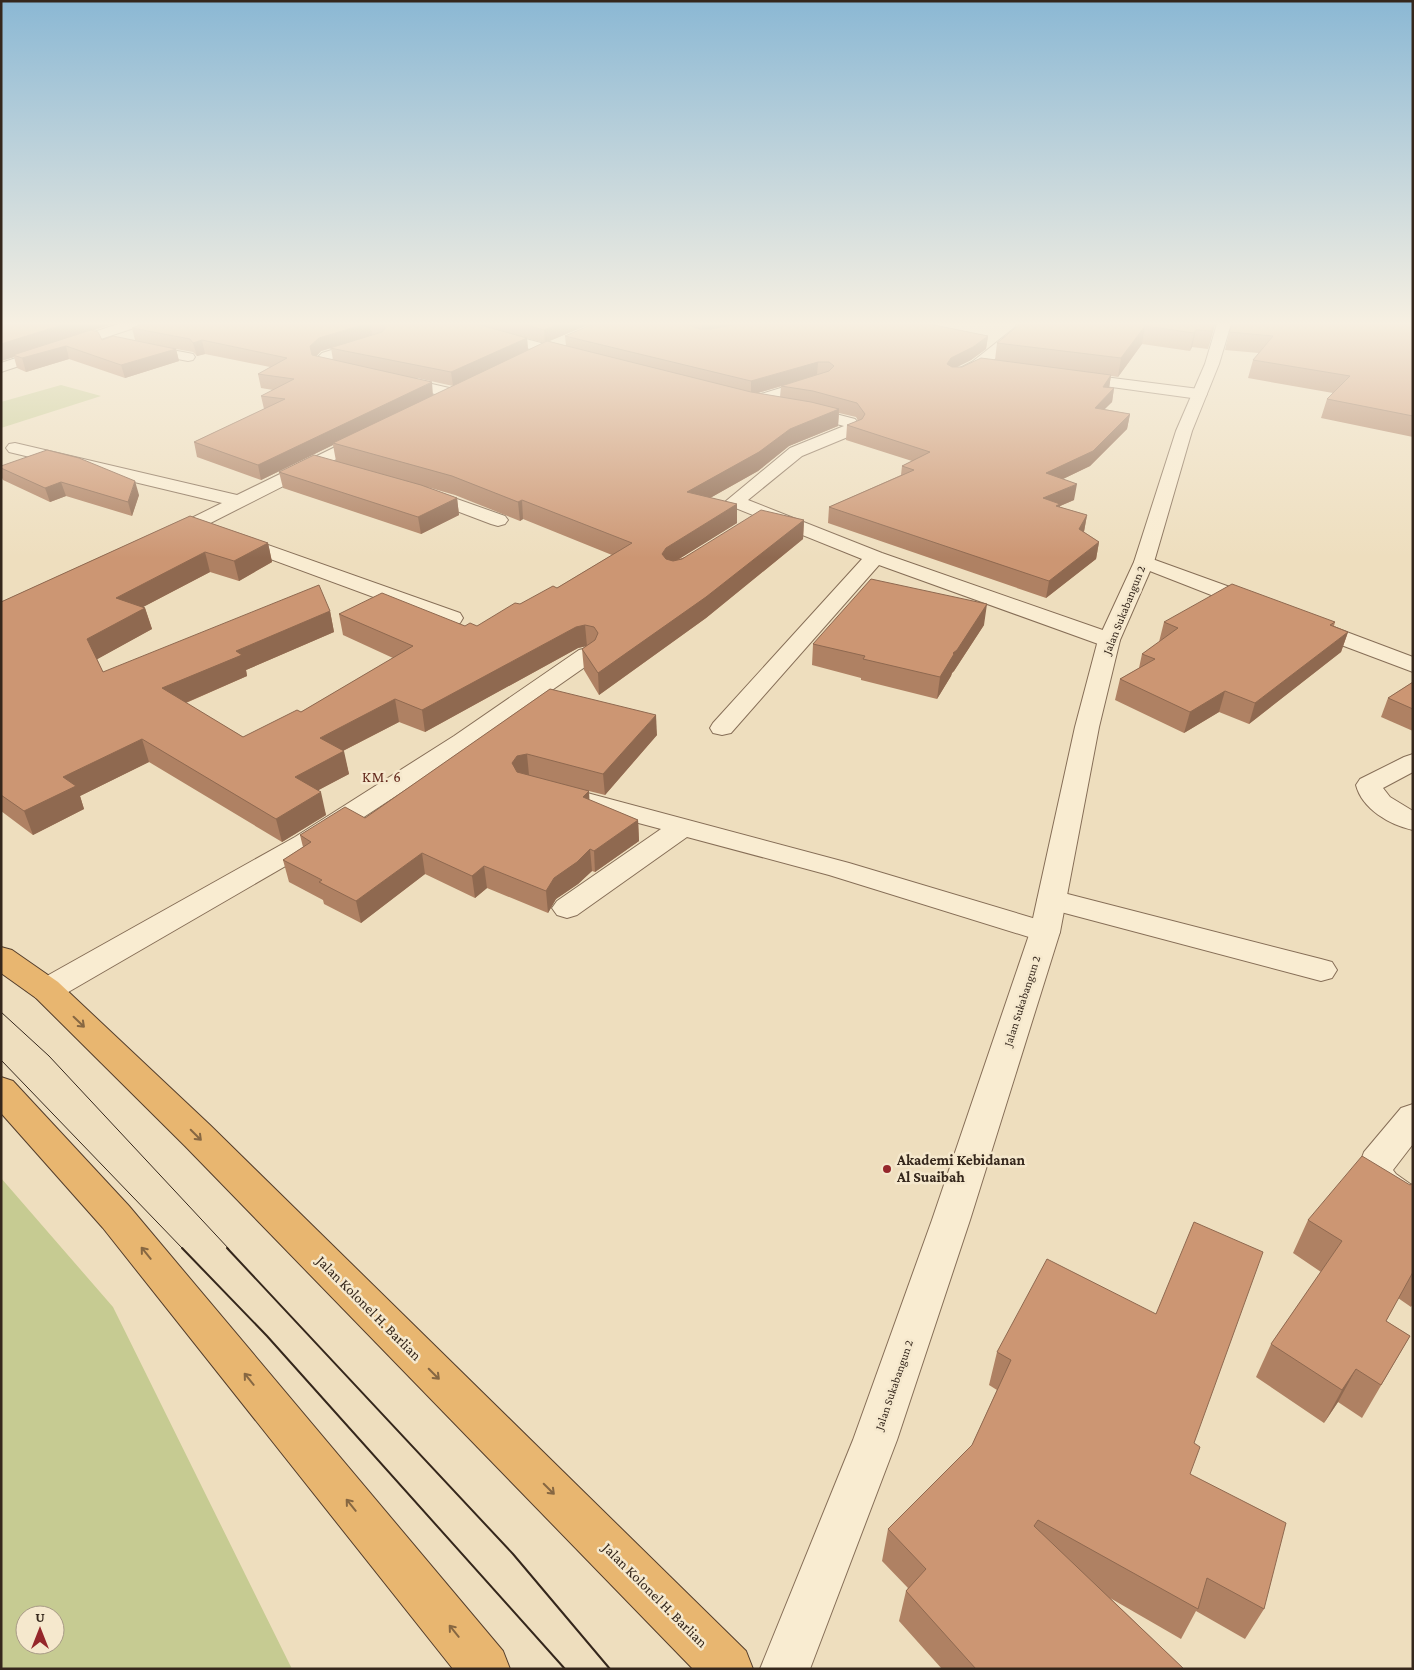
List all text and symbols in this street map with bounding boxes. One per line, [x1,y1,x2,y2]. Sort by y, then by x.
street label: Jalan Sukabangun 2 [1099,563,1148,657]
district label: KM. 6 [362,769,402,785]
street label: Jalan Sukabangun 2 [1000,954,1043,1049]
one-way arrow [73,1016,86,1028]
one-way arrow [190,1129,203,1141]
place label: Akademi Kebidanan Al Suaibah [896,1152,1026,1185]
marker: Akademi Kebidanan Al Suaibah [881,1163,893,1175]
one-way arrow [140,1247,151,1260]
street label: Jalan Kolonel H. Barlian [311,1251,425,1364]
street label: Jalan Sukabangun 2 [872,1338,916,1433]
one-way arrow [428,1368,441,1380]
one-way arrow [243,1373,254,1386]
one-way arrow [543,1483,555,1495]
one-way arrow [346,1499,357,1512]
street label: Jalan Kolonel H. Barlian [597,1538,711,1651]
north arrow [15,1605,65,1655]
text: U [35,1609,45,1625]
one-way arrow [448,1625,459,1638]

